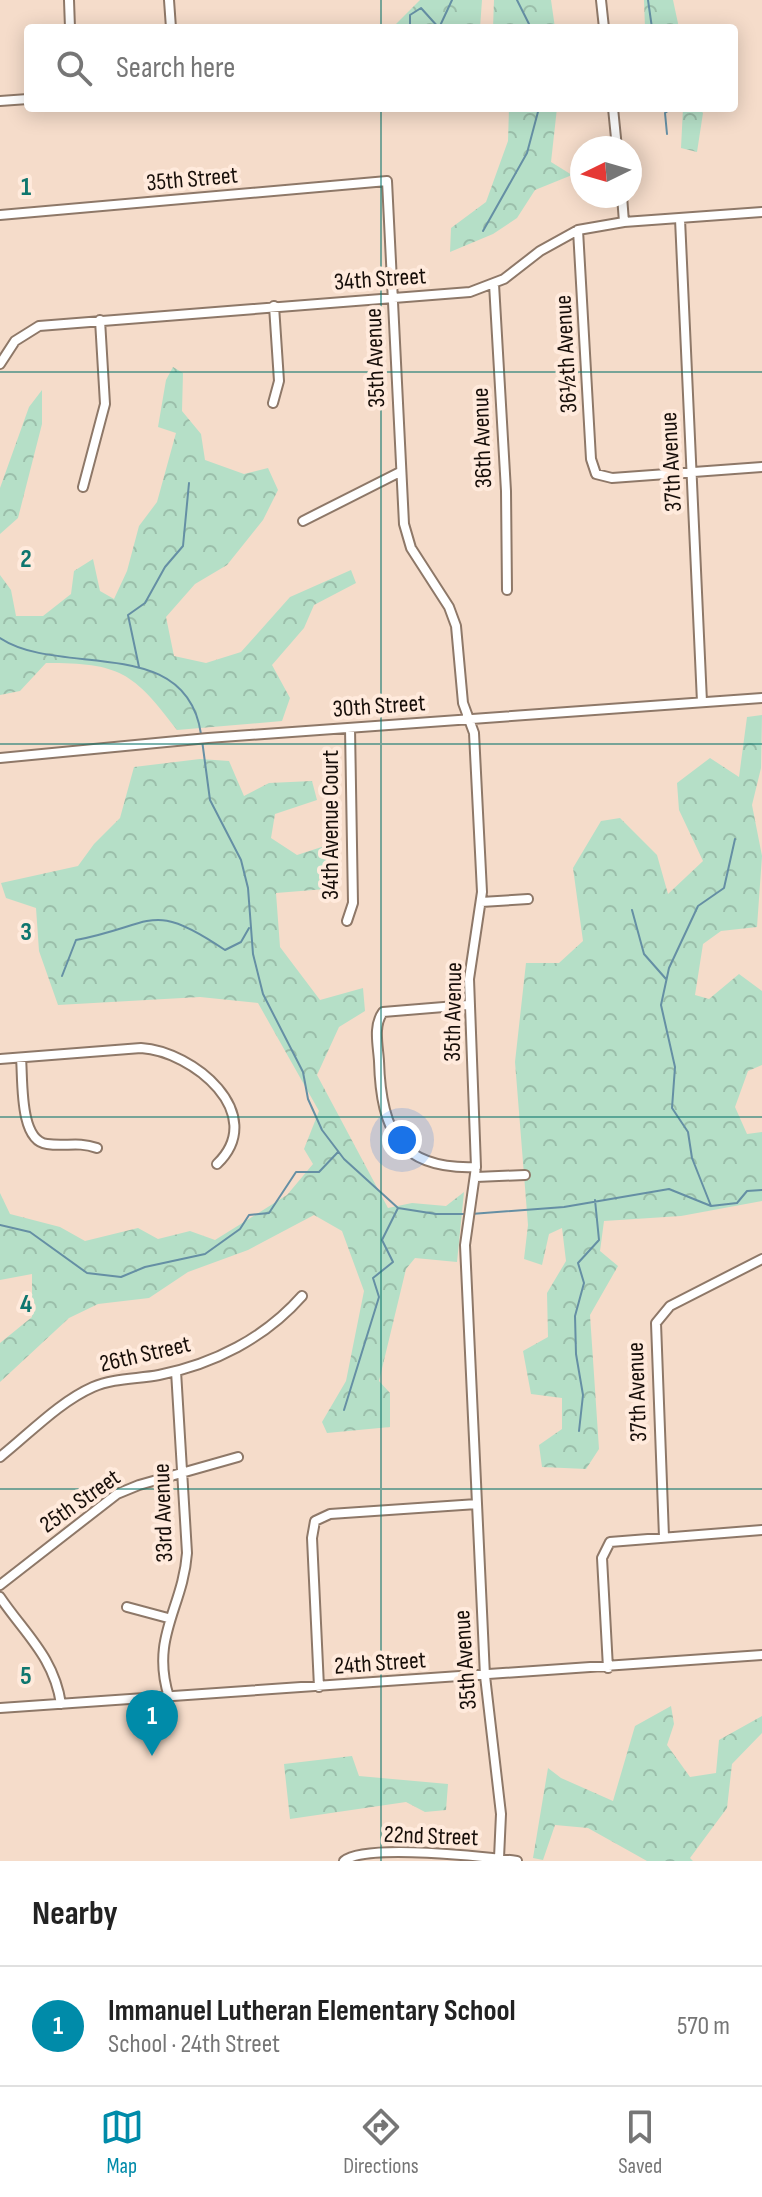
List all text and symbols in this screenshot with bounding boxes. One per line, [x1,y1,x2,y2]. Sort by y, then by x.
search box [24,24,738,112]
icon: search [52,46,96,90]
text: Search here [116,50,235,86]
north arrow [570,136,642,208]
street label: 35th Street [145,161,239,197]
text: 1 [21,172,31,203]
street label: 34th Street [333,261,427,297]
street label: 36½th Avenue [548,294,584,414]
street label: 35th Avenue [359,308,391,408]
street label: 36th Avenue [466,387,498,489]
street label: 37th Avenue [654,411,688,513]
text: 2 [20,544,32,575]
street label: 30th Street [332,688,426,724]
street label: 34th Avenue Court [316,750,345,900]
text: 3 [20,917,32,948]
street label: 35th Avenue [438,962,468,1062]
your location [382,1120,422,1160]
text: 4 [20,1289,32,1320]
street label: 26th Street [97,1329,193,1379]
street label: 37th Avenue [621,1342,653,1442]
street label: 25th Street [34,1463,126,1539]
street label: 33rd Avenue [147,1463,179,1563]
street label: 35th Avenue [447,1609,483,1711]
street label: 24th Street [333,1645,427,1681]
text: 5 [20,1661,32,1692]
pin: 1 [126,1690,178,1756]
street label: 22nd Street [383,1820,479,1852]
text: Nearby [32,1893,118,1934]
text: Immanuel Lutheran Elementary School [108,1993,516,2029]
text: 1 [53,2011,63,2042]
text: 570 m [677,2011,730,2042]
text: School · 24th Street [108,2029,280,2060]
tab: Map [100,2105,144,2180]
tab: Directions [343,2105,419,2180]
tab: Saved [618,2105,662,2180]

